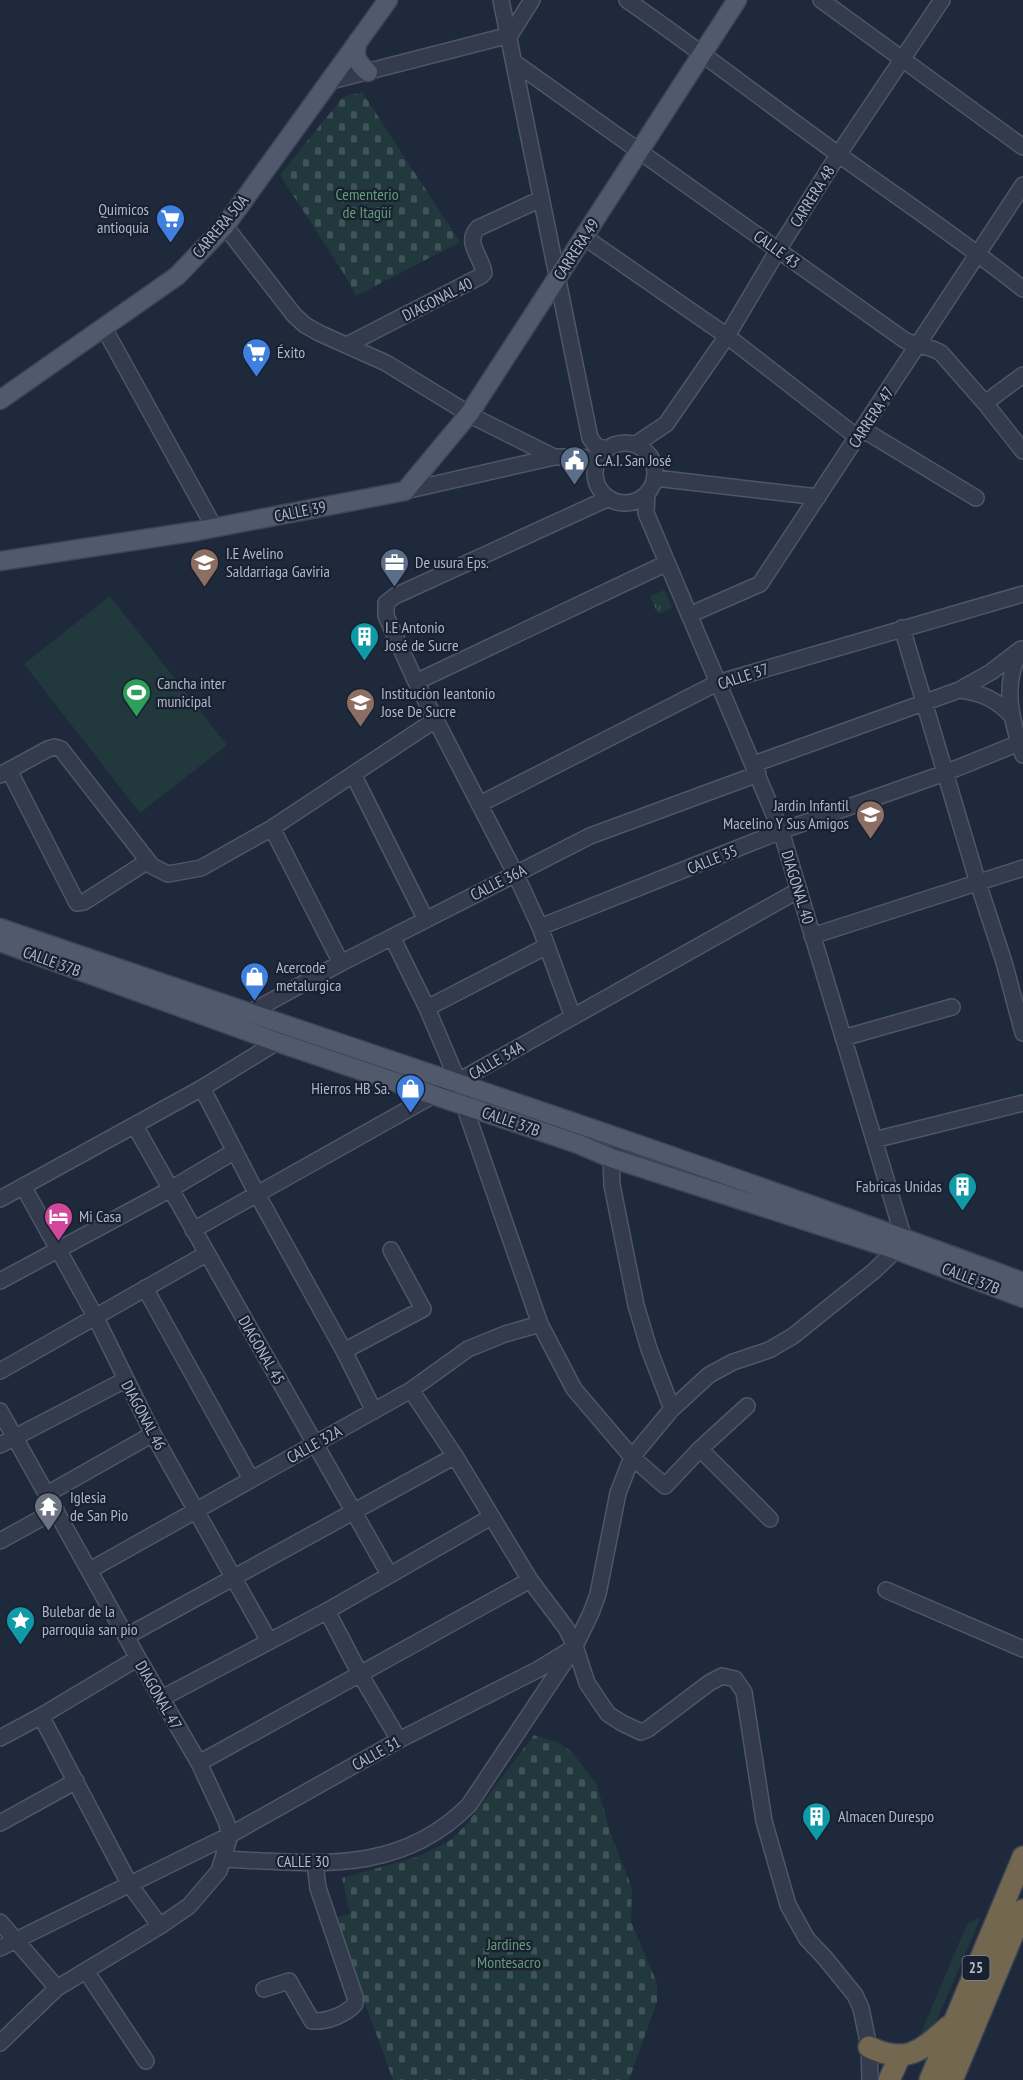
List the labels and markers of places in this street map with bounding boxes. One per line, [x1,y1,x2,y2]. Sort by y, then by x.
place label: Quimicos antioquia [97,199,149,237]
supermarket icon: Quimicos antioquia [154,202,186,244]
supermarket icon: Éxito [240,336,272,378]
place label: Éxito [277,342,305,362]
public building icon: C.A.I. San José [558,444,590,486]
place label: C.A.I. San José [595,450,671,470]
place label: I.E Avelino Saldarriaga Gaviria [226,543,330,581]
school or university icon: I.E Avelino Saldarriaga Gaviria [189,546,221,588]
office icon: De usura Eps. [378,546,410,588]
place label: De usura Eps. [415,552,489,572]
place label: I.E Antonio José de Sucre [384,617,459,655]
building icon: I.E Antonio José de Sucre [348,620,380,662]
place label: Cancha inter municipal [157,673,226,711]
sports icon: Cancha inter municipal [120,676,152,718]
place label: Institucion Ieantonio Jose De Sucre [380,683,495,721]
school or university icon: Institucion Ieantonio Jose De Sucre [344,686,376,728]
place label: Jardin Infantil Macelino Y Sus Amigos [723,795,849,833]
school or university icon: Jardin Infantil Macelino Y Sus Amigos [854,798,886,840]
place label: Acercode metalurgica [276,957,341,995]
shop icon: Acercode metalurgica [239,960,271,1002]
shop icon: Hierros HB Sa. [395,1072,427,1114]
place label: Hierros HB Sa. [311,1078,390,1098]
building icon: Fabricas Unidas [947,1170,979,1212]
place label: Fabricas Unidas [856,1176,942,1196]
hotel icon: Mi Casa [42,1200,74,1242]
place label: Mi Casa [79,1206,121,1226]
place label: Iglesia de San Pio [70,1487,128,1525]
temple icon: Iglesia de San Pio [33,1490,65,1532]
place label: Bulebar de la parroquia san pio [42,1601,138,1639]
place icon: Bulebar de la parroquia san pio [5,1604,37,1646]
building icon: Almacen Durespo [801,1800,833,1842]
place label: Almacen Durespo [838,1806,934,1826]

